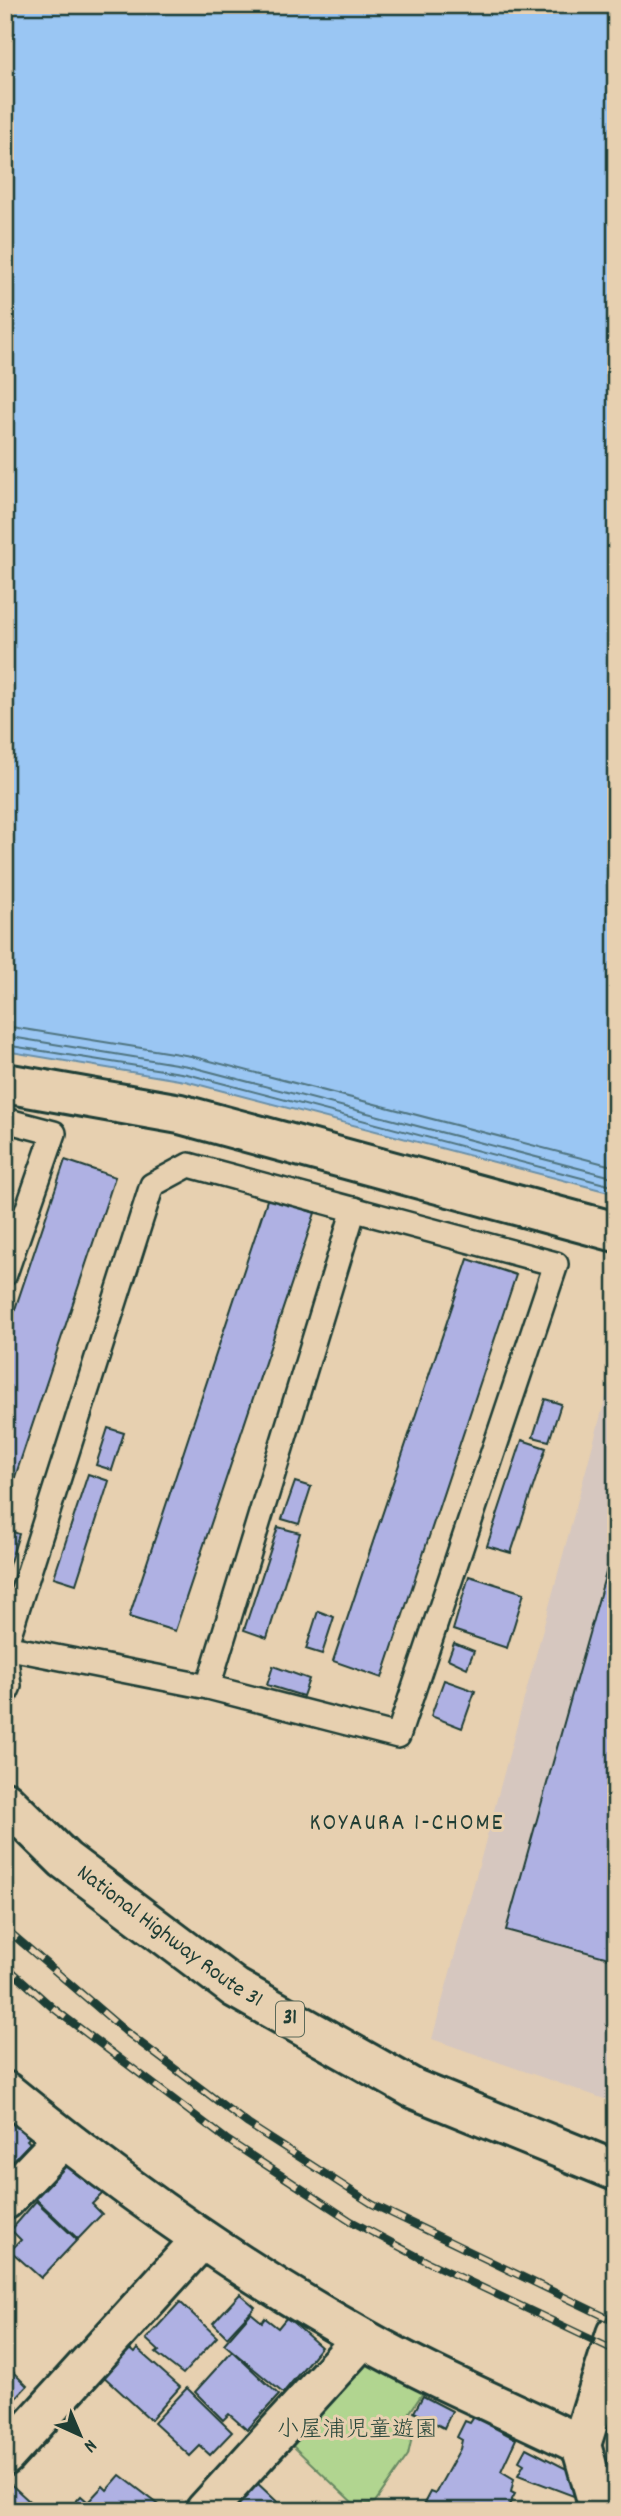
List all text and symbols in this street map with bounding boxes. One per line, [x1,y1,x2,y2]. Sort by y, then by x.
district label: KOYAURA 1-CHOME [310,1807,504,1841]
street label: National Highway Route 31 [69,1857,269,2017]
road number: 31 [276,2002,304,2036]
north arrow [46,2400,116,2470]
park label: 小屋浦児童遊園 [277,2415,438,2448]
text: N [77,2432,102,2458]

